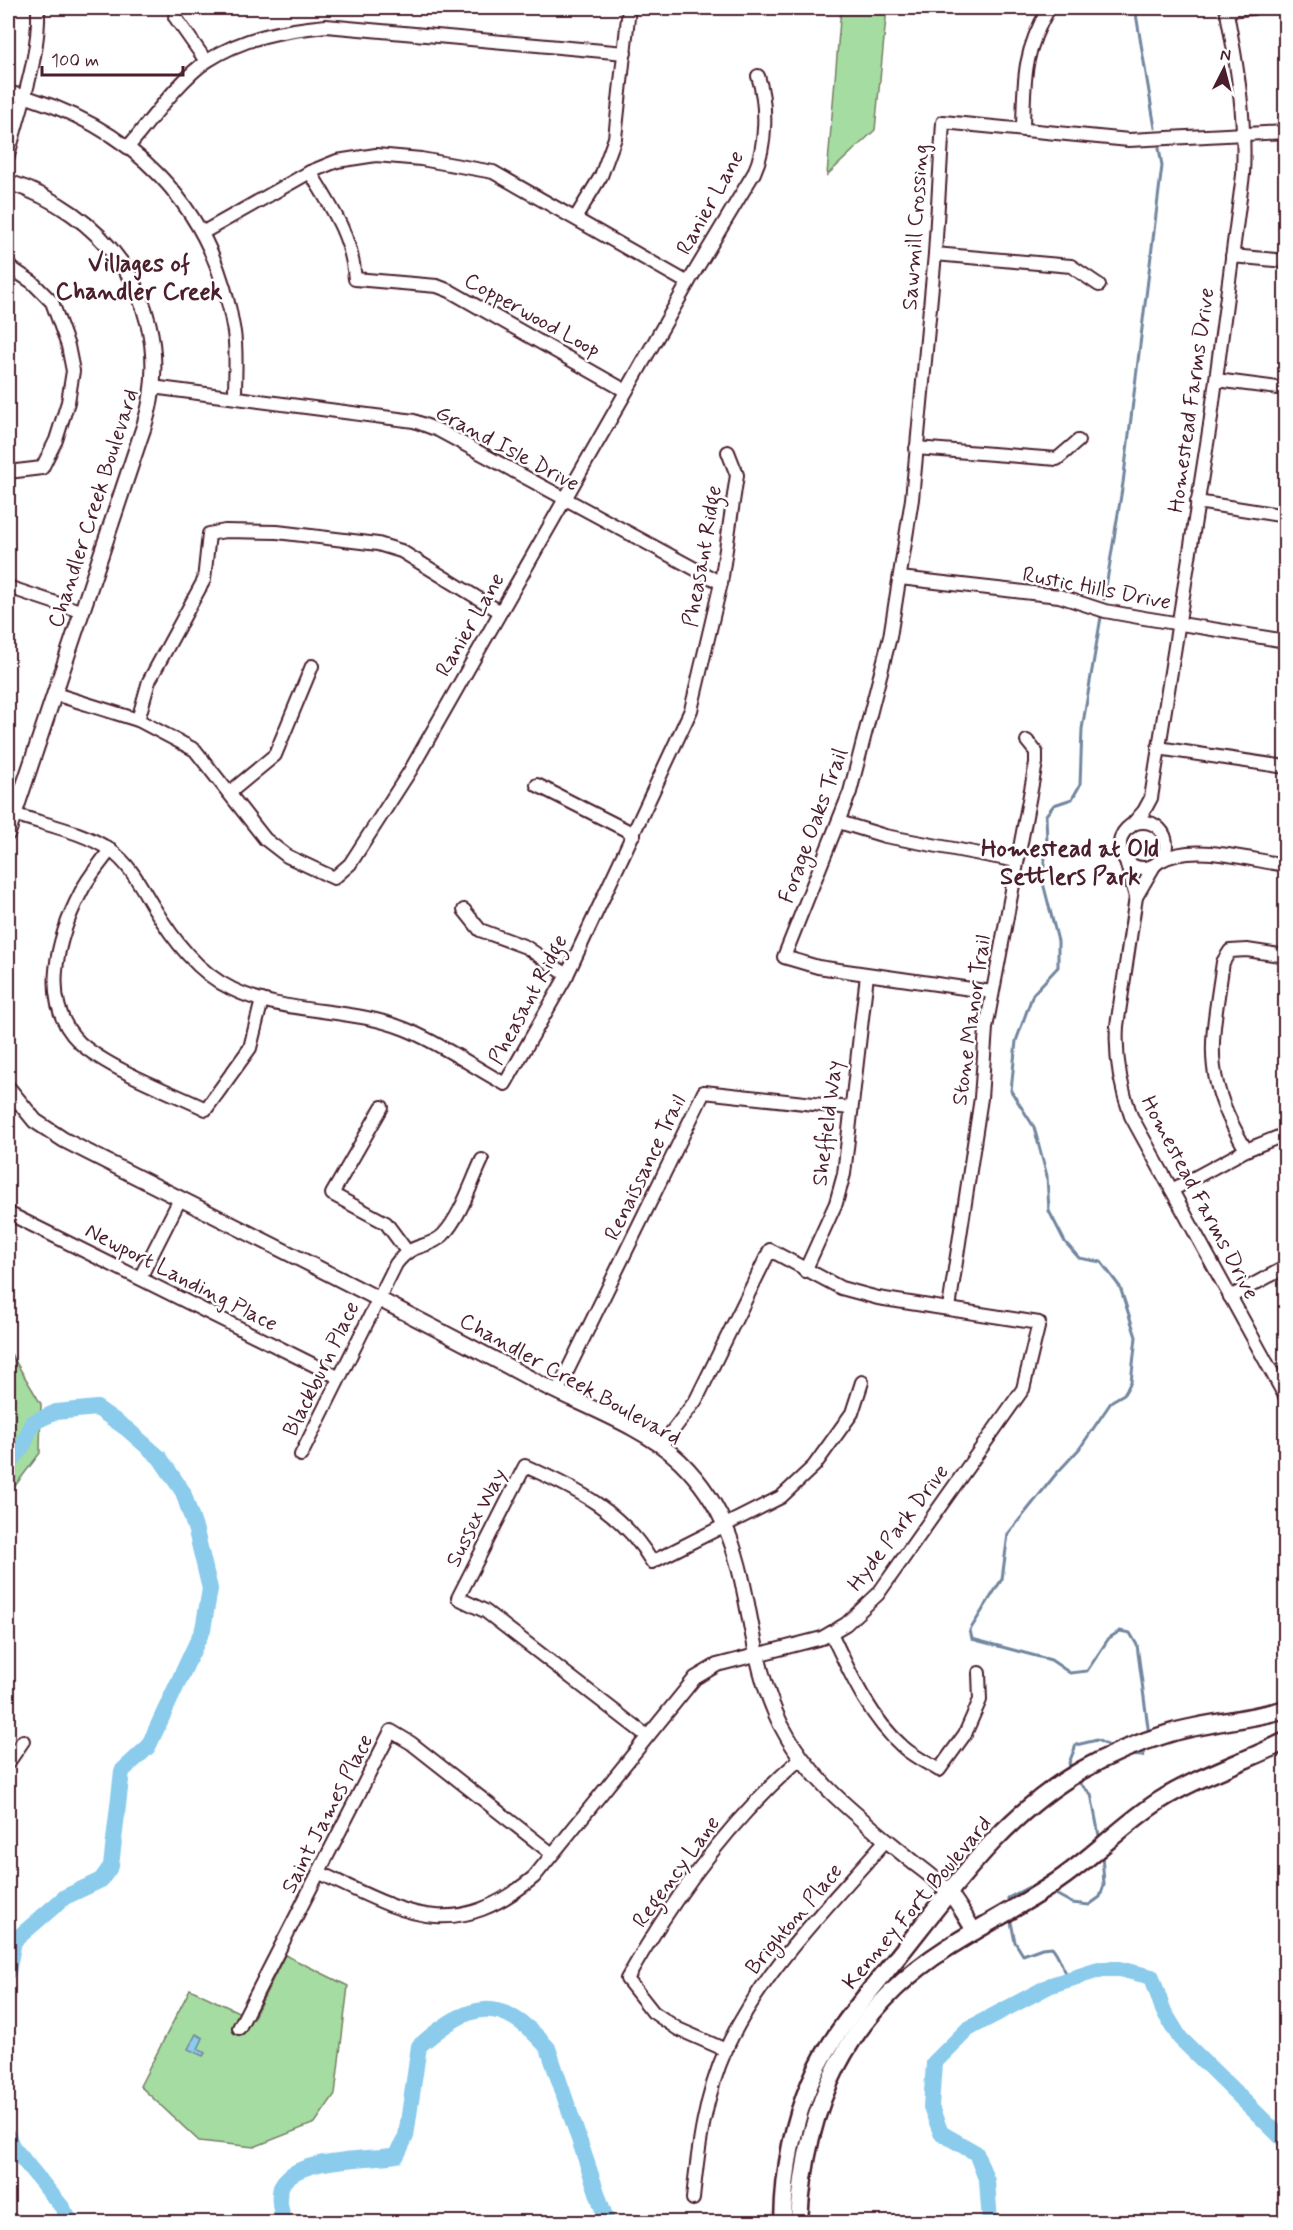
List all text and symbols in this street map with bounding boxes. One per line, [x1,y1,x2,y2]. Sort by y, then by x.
scale bar [42,39,183,77]
north arrow [1194,39,1254,99]
text: N [1219,45,1232,67]
text: 100 m [51,49,99,73]
street label: Sawmill Crossing [896,143,937,311]
street label: Ranier Lane [671,146,751,260]
district label: Villages of Chandler Creek [56,249,223,308]
street label: Copperwood Loop [459,267,605,365]
street label: Homestead Farms Drive [1162,286,1222,515]
street label: Chandler Creek Boulevard [42,386,146,632]
street label: Grand Isle Drive [430,399,584,499]
street label: Pheasant Ridge [677,483,732,630]
street label: Rustic Hills Drive [1020,561,1173,617]
street label: Ranier Lane [430,568,512,682]
street label: Forage Oaks Trail [773,744,858,908]
district label: Homestead at Old Settlers Park [981,834,1159,893]
street label: Pheasant Ridge [483,930,577,1071]
street label: Stone Manor Trail [946,933,998,1107]
street label: Sheffield Way [806,1059,850,1188]
street label: Renaissance Trail [598,1090,693,1245]
street label: Homestead Farms Drive [1134,1091,1265,1305]
street label: Newport Landing Place [80,1217,282,1339]
street label: Blackburn Place [277,1297,367,1441]
street label: Chandler Creek Boulevard [454,1307,686,1452]
street label: Hyde Park Drive [842,1459,956,1597]
street label: Sussex Way [440,1464,514,1572]
street label: Saint James Place [276,1730,380,1898]
street label: Regency Lane [626,1811,729,1936]
street label: Kenney Fort Boulevard [837,1811,998,1996]
street label: Brighton Place [740,1858,852,1983]

